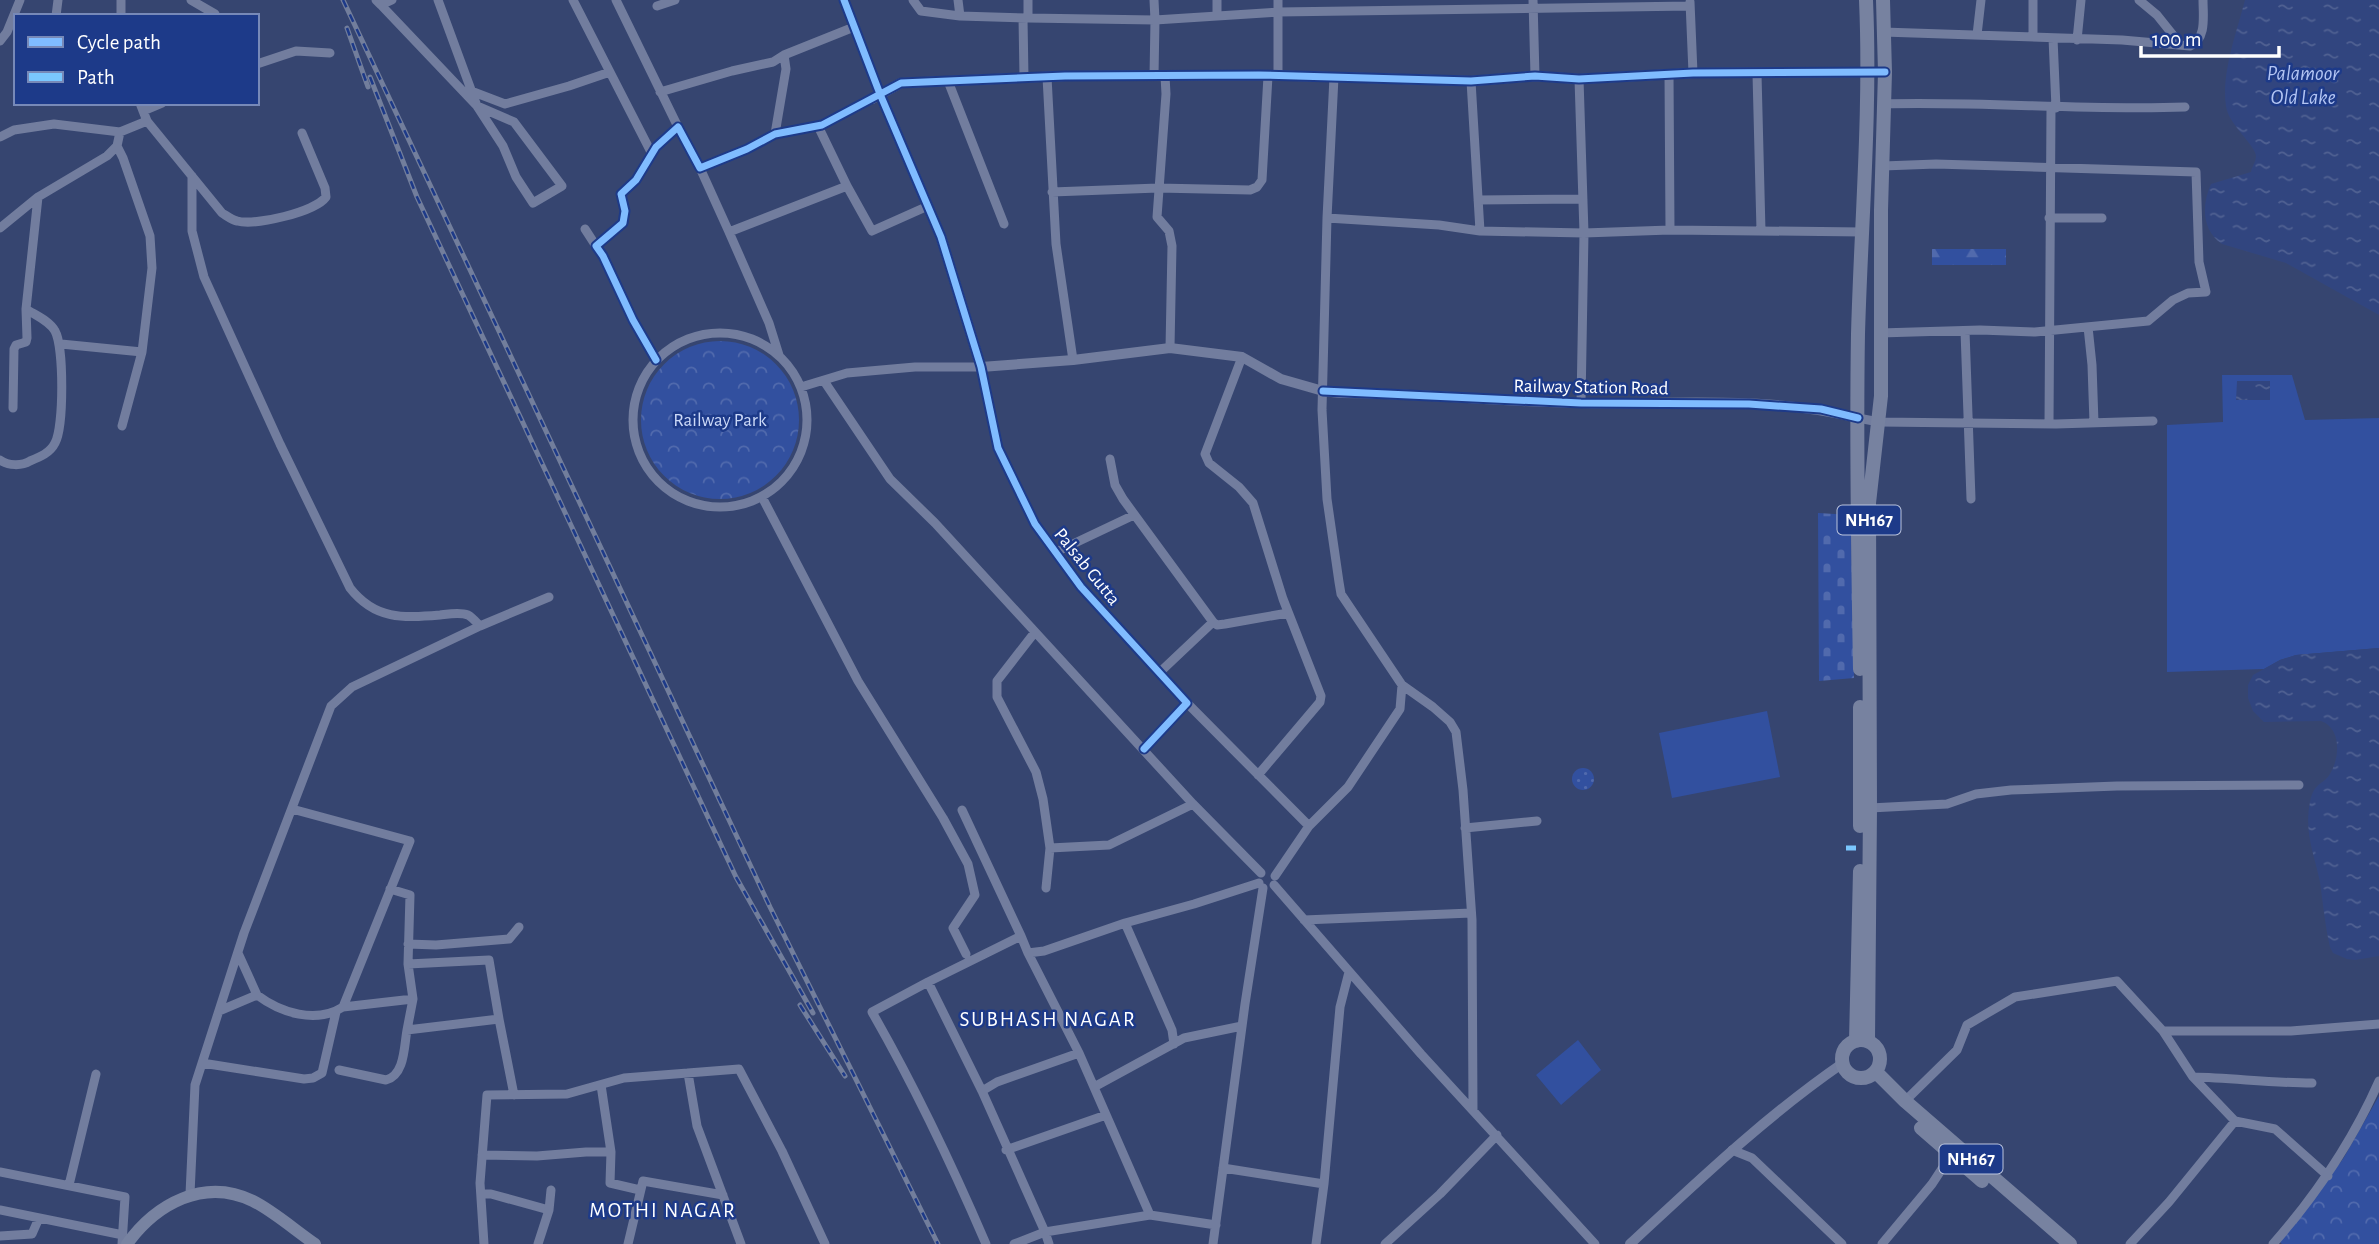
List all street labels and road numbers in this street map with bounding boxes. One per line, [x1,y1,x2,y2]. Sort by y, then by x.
street label: Railway Station Road [1513,377,1669,398]
road number: NH167 [1838,506,1900,534]
street label: Palsab Gutta [1050,525,1124,609]
road number: NH167 [1940,1144,2002,1174]

